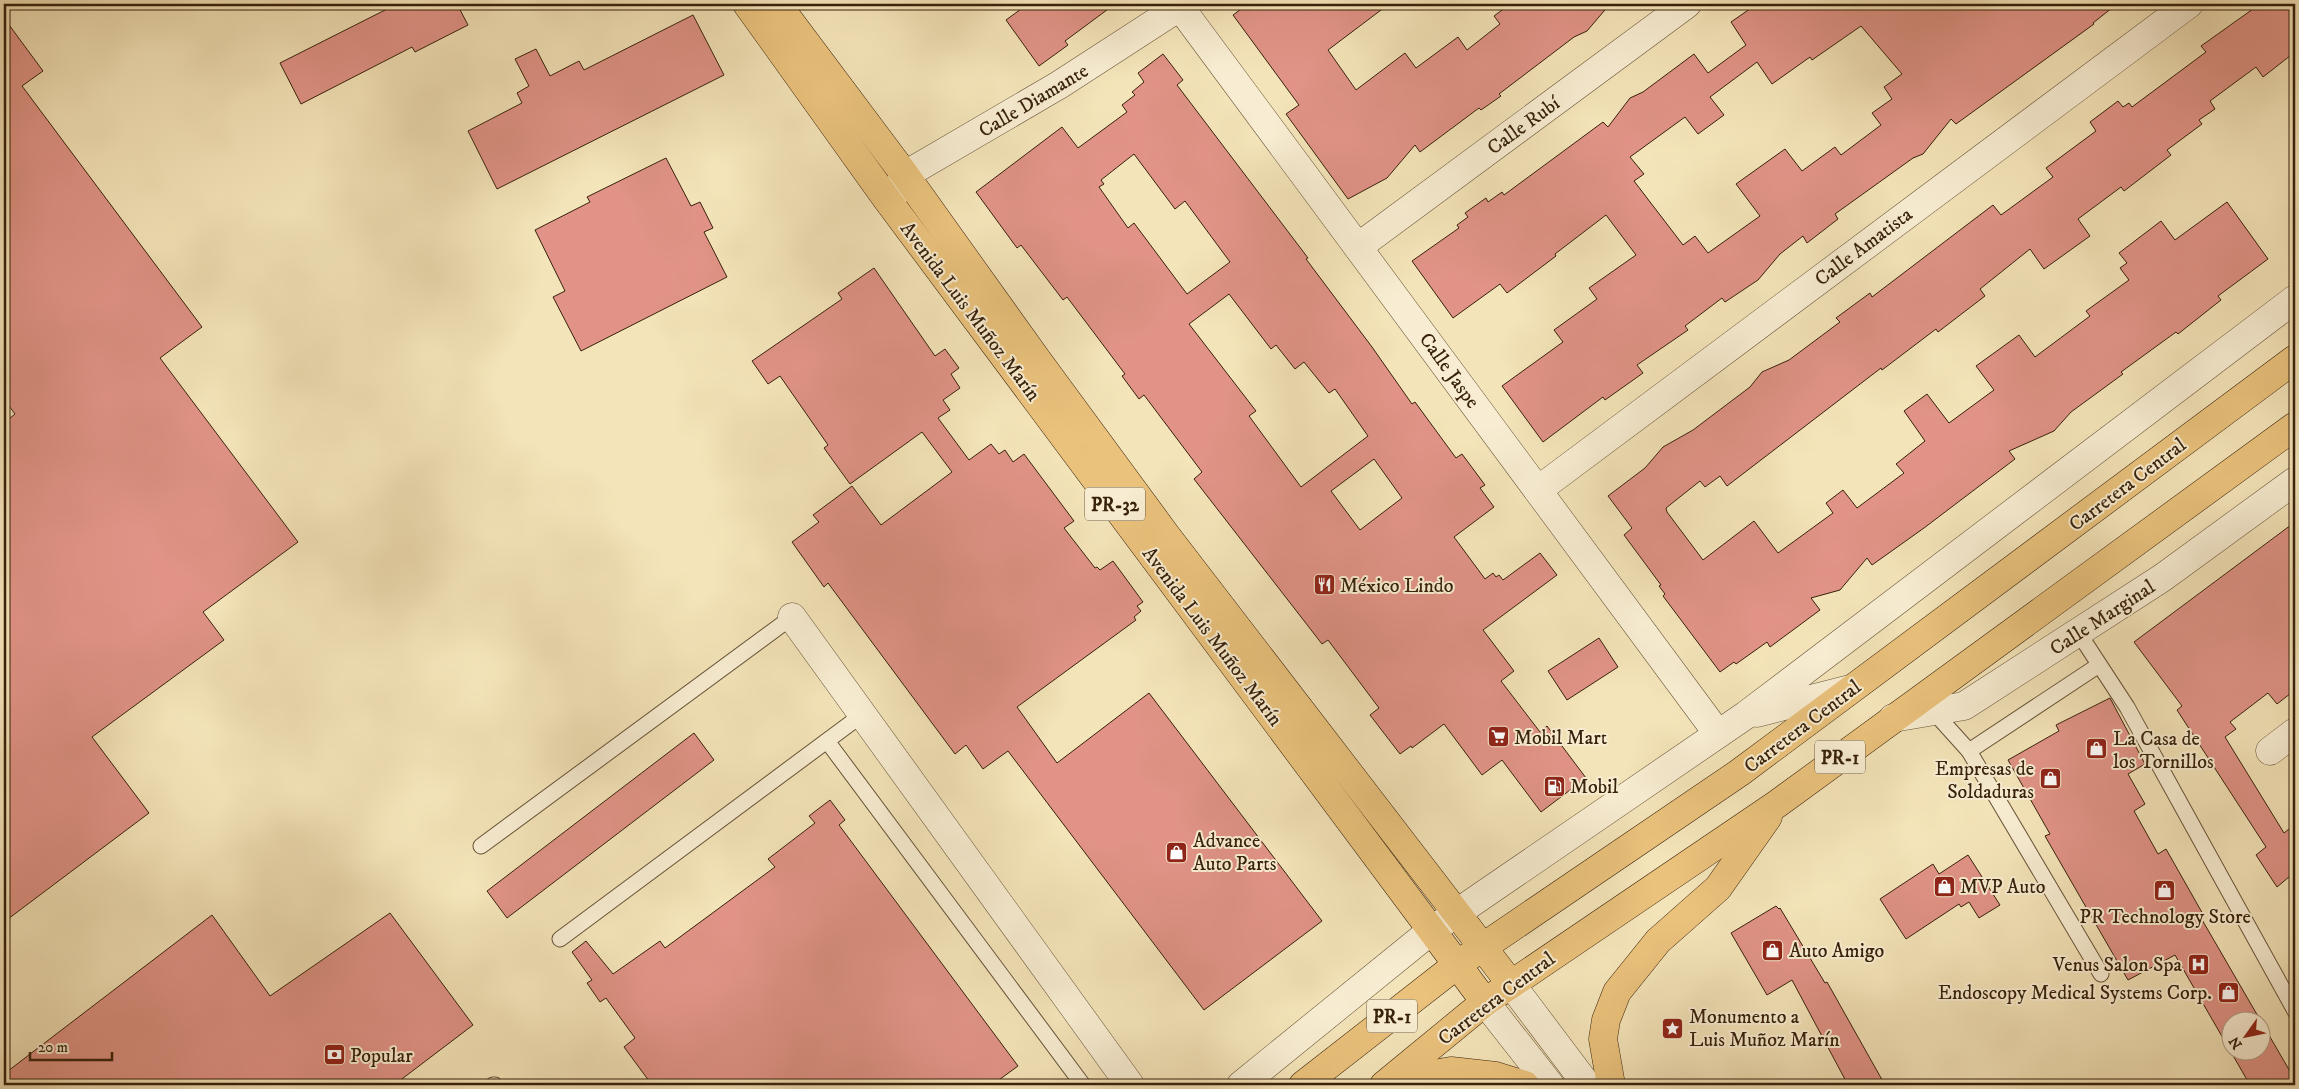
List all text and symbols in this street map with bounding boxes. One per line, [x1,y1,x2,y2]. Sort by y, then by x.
street label: Calle Diamante [974,59,1093,144]
street label: Calle Rubí [1483,91,1566,161]
street label: Calle Amatista [1810,202,1918,292]
street label: Avenida Luis Muñoz Marín [894,217,1046,407]
street label: Calle Jaspe [1413,328,1485,414]
street label: Carretera Central [2064,433,2191,537]
road number: PR-32 [1085,488,1145,520]
street label: Avenida Luis Muñoz Marín [1136,542,1288,732]
restaurant icon: México Lindo [1312,573,1336,597]
place label: México Lindo [1340,574,1454,599]
street label: Calle Marginal [2046,575,2160,662]
street label: Carretera Central [1739,675,1866,779]
supermarket icon: Mobil Mart [1486,725,1510,749]
place label: Mobil Mart [1514,726,1607,751]
place label: La Casa de los Tornillos [2113,727,2214,775]
shop icon: La Casa de los Tornillos [2085,737,2109,761]
road number: PR-1 [1815,740,1865,774]
place label: Empresas de Soldaduras [1935,757,2034,805]
shop icon: Empresas de Soldaduras [2038,767,2062,791]
fuel station icon: Mobil [1542,774,1566,798]
place label: Mobil [1570,775,1618,800]
place label: Advance Auto Parts [1193,829,1277,877]
shop icon: Advance Auto Parts [1165,840,1189,864]
shop icon: MVP Auto [1932,874,1956,898]
place label: MVP Auto [1960,875,2045,900]
shop icon: PR Technology Store [2153,878,2177,902]
place label: PR Technology Store [2079,905,2251,930]
shop icon: Auto Amigo [1761,938,1785,962]
place label: Auto Amigo [1789,939,1884,964]
street label: Carretera Central [1433,947,1560,1051]
hospital icon: Venus Salon Spa [2186,952,2210,976]
place label: Venus Salon Spa [2052,953,2182,978]
shop icon: Endoscopy Medical Systems Corp. [2216,980,2240,1004]
place label: Endoscopy Medical Systems Corp. [1938,981,2212,1006]
road number: PR-1 [1367,999,1417,1032]
place label: Monumento a Luis Muñoz Marín [1689,1005,1840,1053]
north arrow [2222,1012,2272,1062]
place icon: Monumento a Luis Muñoz Marín [1661,1016,1685,1040]
scale bar [30,1029,112,1061]
text: N [2225,1032,2247,1052]
text: 20 m [38,1038,68,1057]
bank icon: Popular [322,1043,346,1067]
place label: Popular [350,1044,413,1069]

